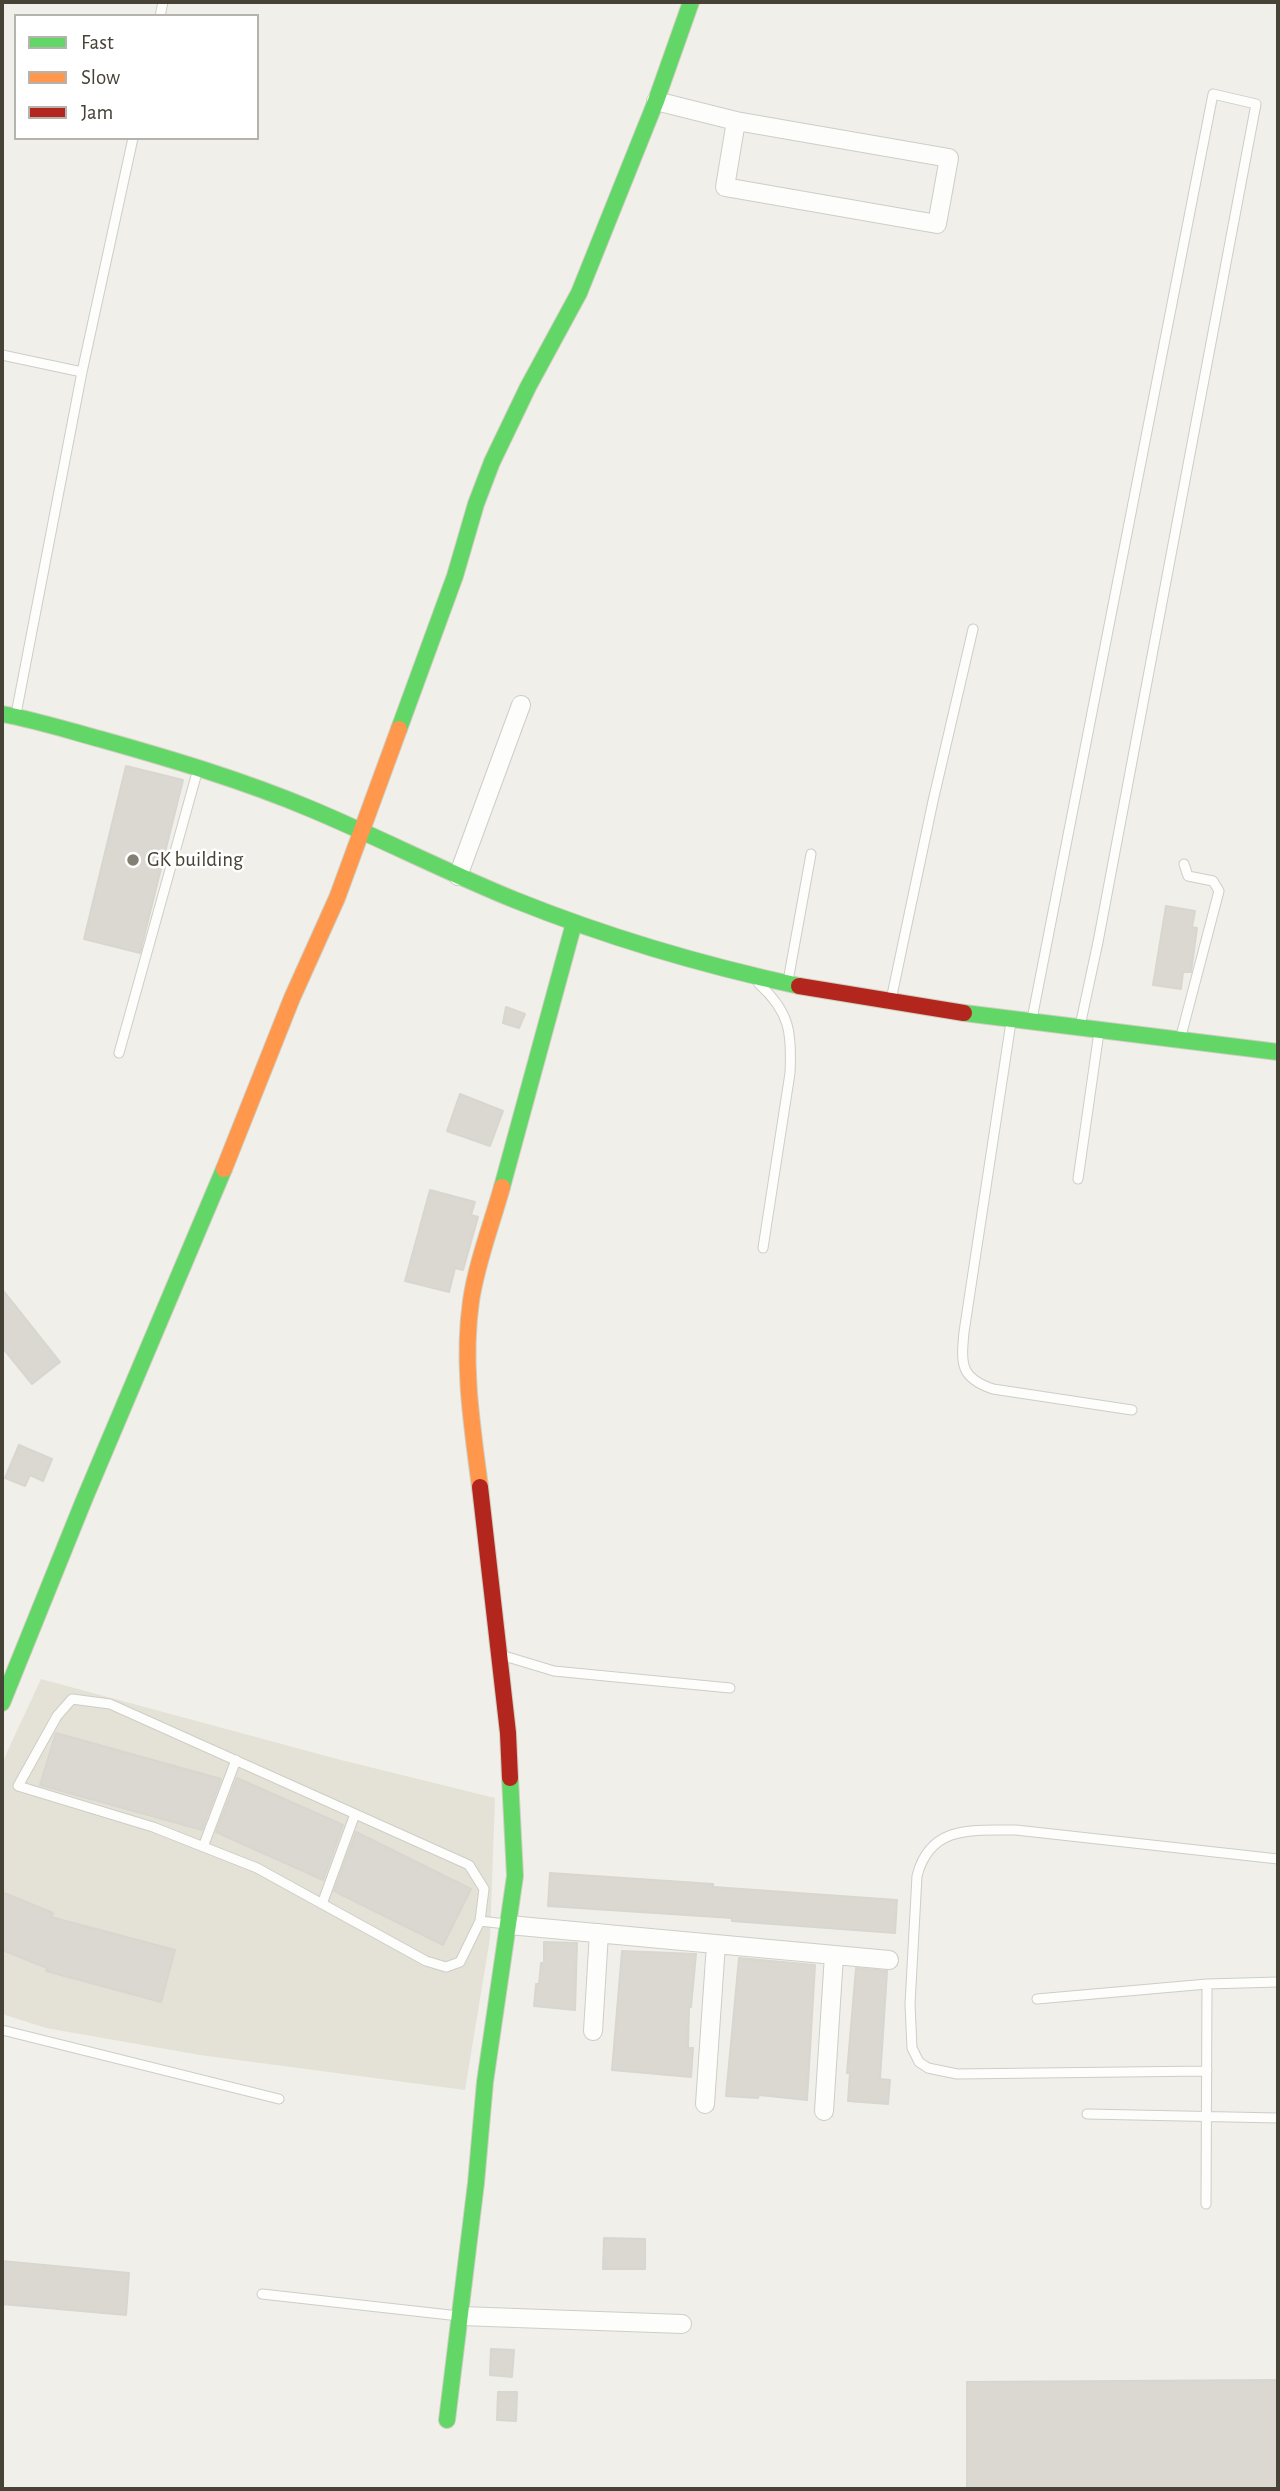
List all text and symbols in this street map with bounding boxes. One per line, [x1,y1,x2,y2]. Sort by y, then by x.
legend [14,14,259,140]
text: Fast [81,32,114,53]
text: Slow [81,67,120,88]
text: Jam [81,102,113,123]
place label: GK building [147,847,243,873]
marker: GK building [125,852,141,868]

